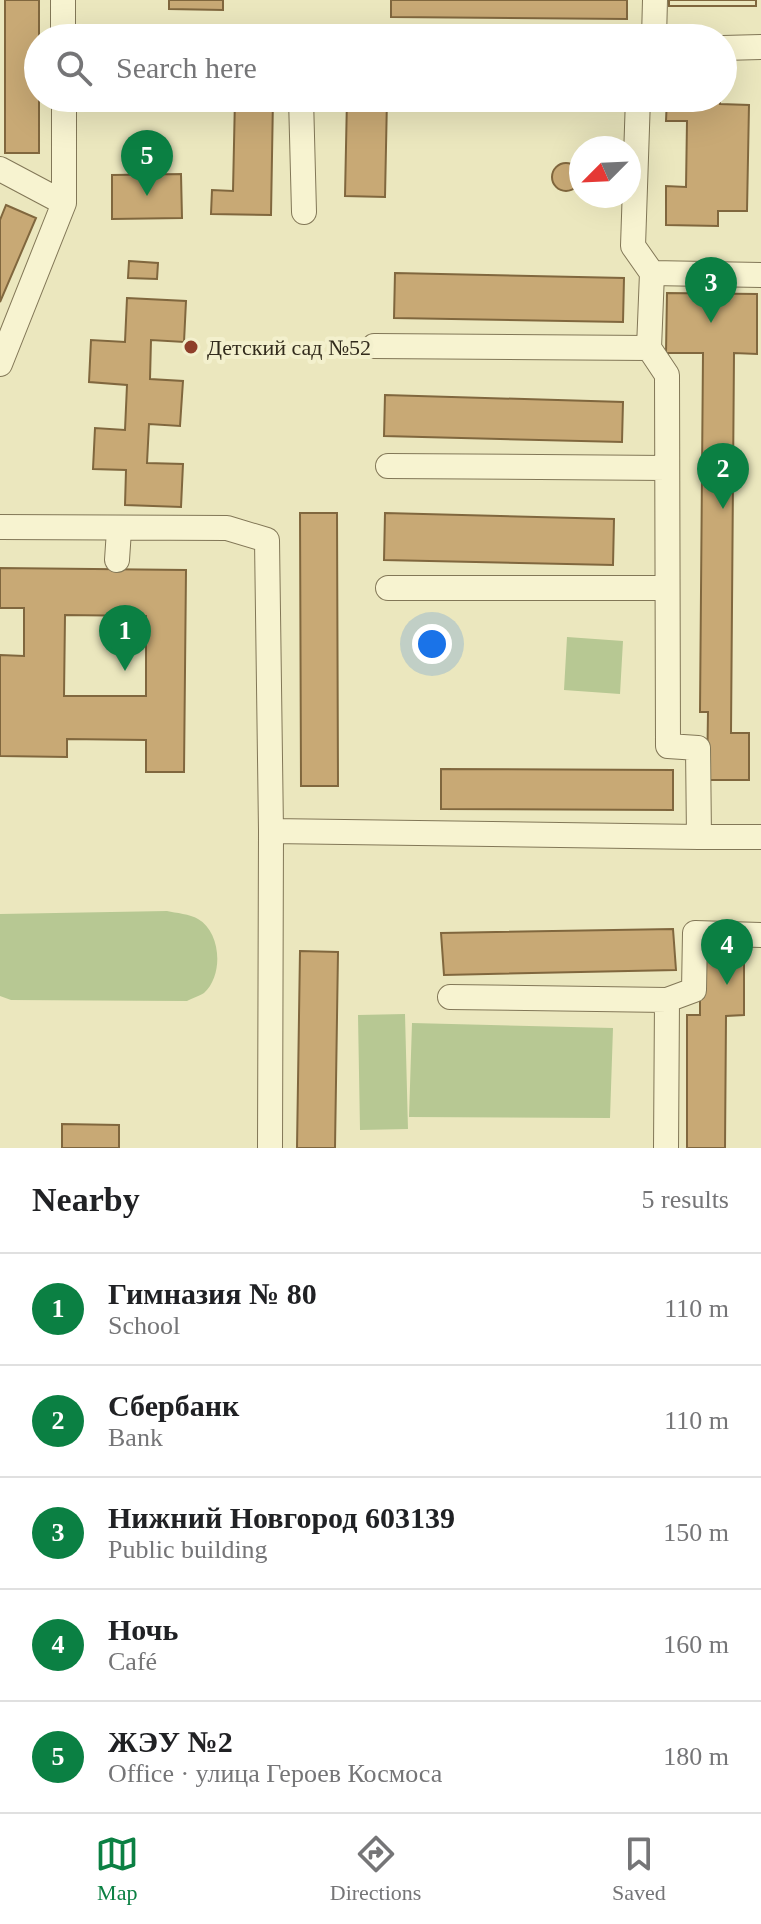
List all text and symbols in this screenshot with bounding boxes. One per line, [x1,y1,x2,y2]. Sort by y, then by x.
search box [24,24,737,112]
icon: search [52,46,96,90]
text: Search here [116,51,257,84]
pin: 5 [121,130,173,196]
north arrow [569,136,641,208]
pin: 3 [685,257,737,323]
place label: Детский сад №52 [207,335,371,360]
marker: Детский сад №52 [182,338,200,356]
pin: 2 [697,443,749,509]
pin: 1 [99,605,151,671]
your location [412,624,452,664]
pin: 4 [701,919,753,985]
text: Nearby [32,1181,140,1218]
text: 5 results [642,1185,729,1214]
text: Гимназия № 80 [108,1277,317,1310]
text: 1 [52,1294,65,1323]
text: 110 m [664,1294,729,1323]
text: School [108,1311,180,1340]
text: Сбербанк [108,1389,239,1422]
text: 2 [52,1406,65,1435]
text: 110 m [664,1406,729,1435]
text: Bank [108,1423,163,1452]
text: Нижний Новгород 603139 [108,1501,455,1534]
text: 3 [52,1518,65,1547]
text: 150 m [663,1518,729,1547]
text: Public building [108,1535,268,1564]
text: Ночь [108,1613,178,1646]
text: 4 [52,1630,65,1659]
text: 160 m [663,1630,729,1659]
text: Café [108,1647,157,1676]
text: ЖЭУ №2 [108,1725,233,1758]
text: 5 [52,1742,65,1771]
text: 180 m [663,1742,729,1771]
text: Office · улица Героев Космоса [108,1759,442,1788]
tab: Map [95,1832,139,1906]
tab: Directions [330,1832,421,1906]
tab: Saved [612,1832,666,1906]

